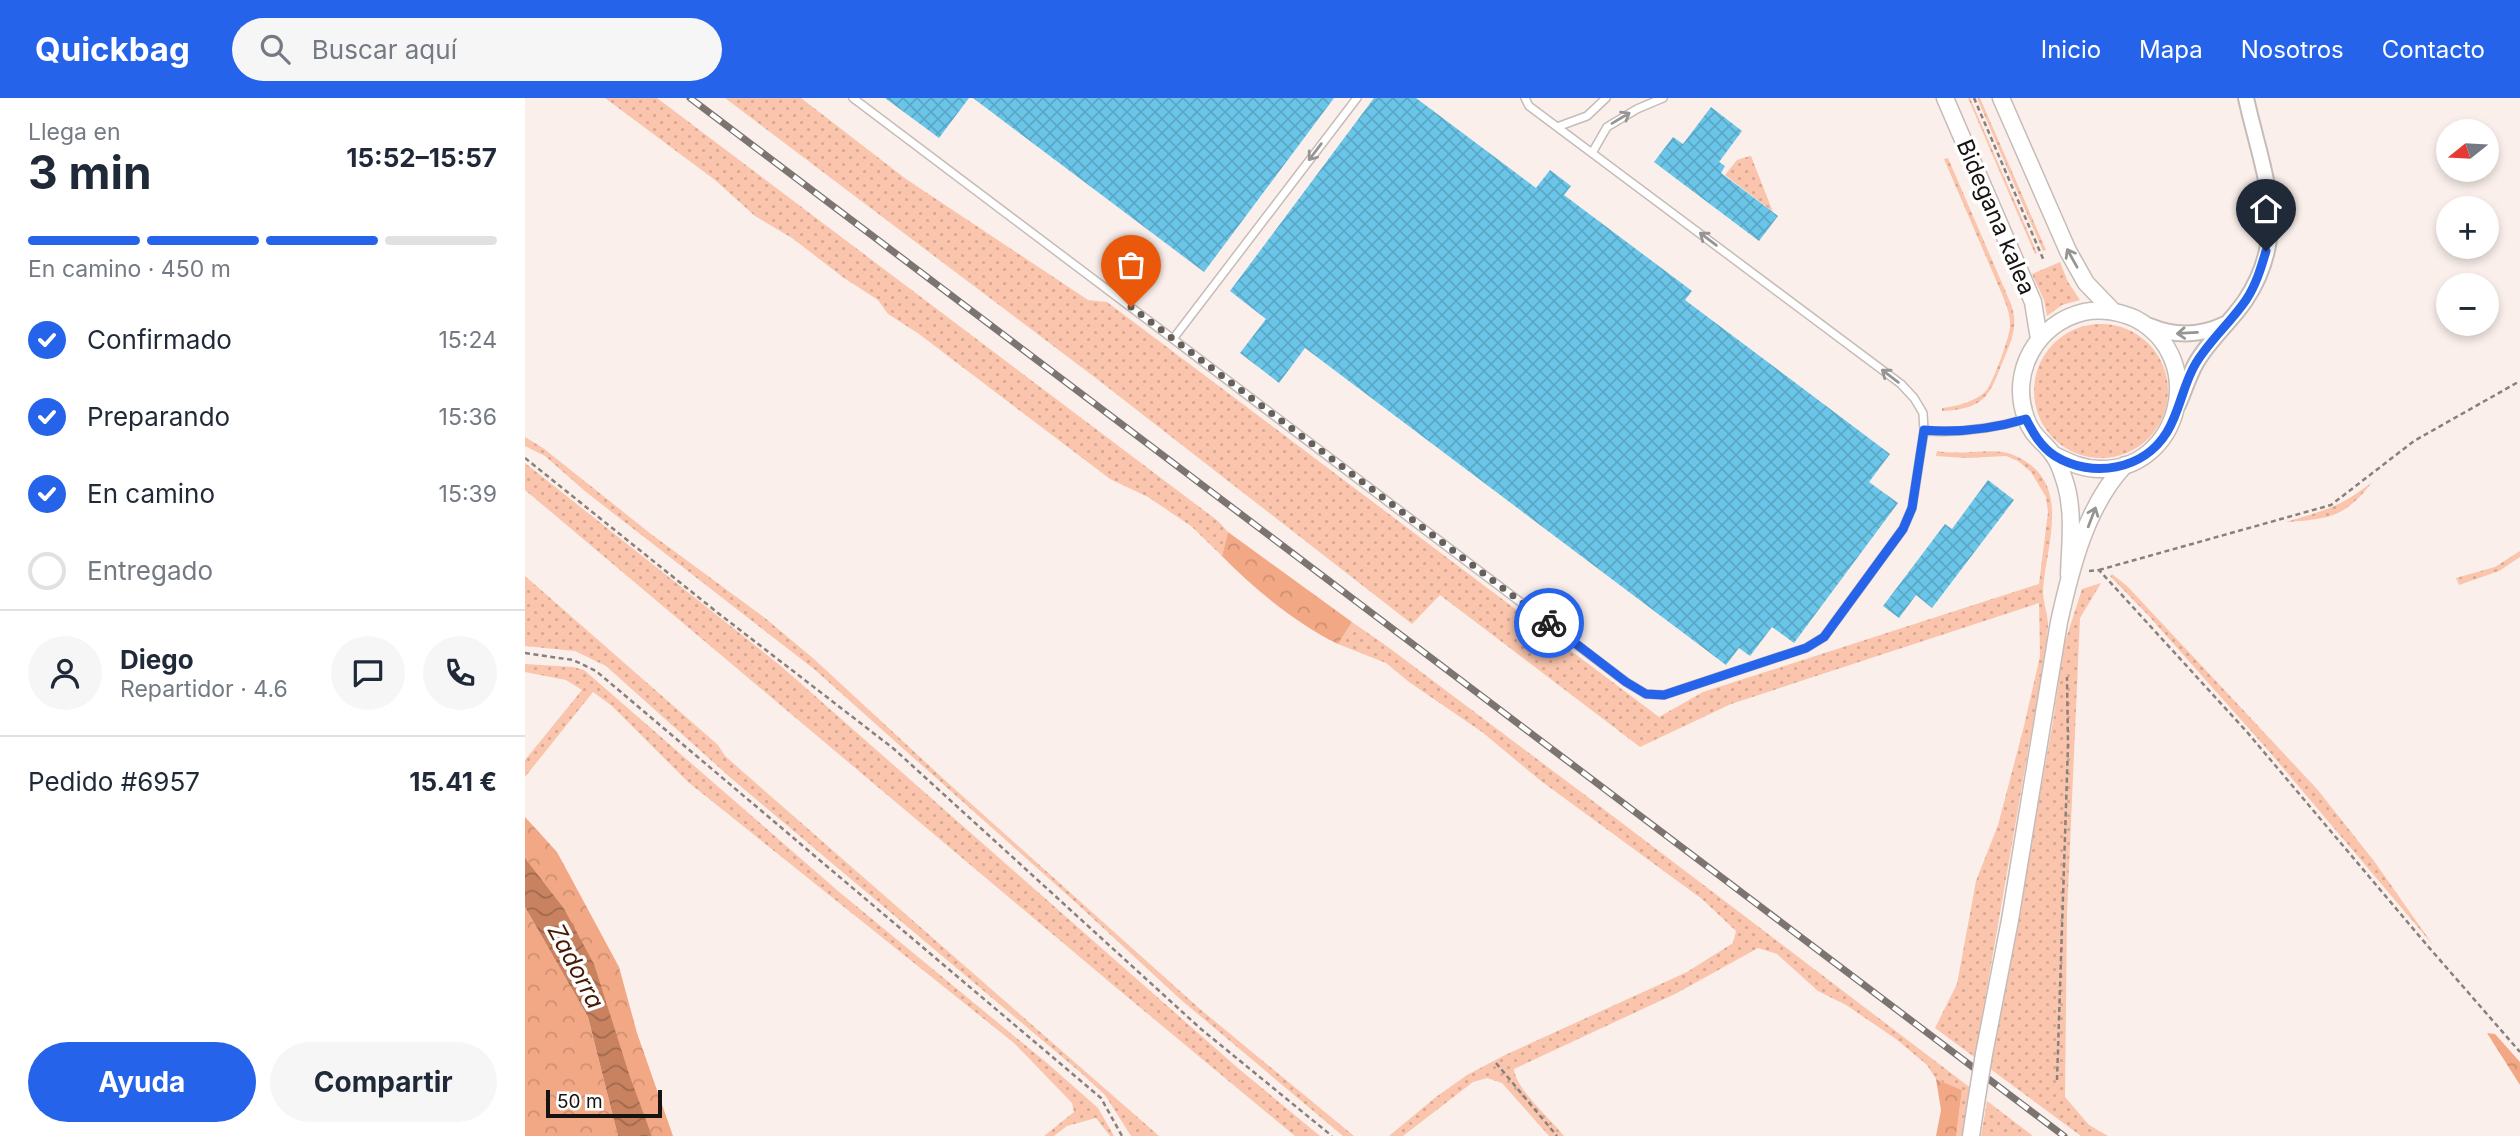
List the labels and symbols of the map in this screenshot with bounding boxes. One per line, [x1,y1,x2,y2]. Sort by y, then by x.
one-way arrow [1611,111,1631,125]
north arrow [2436,119,2499,182]
street label: Bidegana kalea [1951,135,2041,299]
one-way arrow [1308,143,1323,161]
pin [2236,179,2296,251]
one-way arrow [1699,232,1717,247]
pin [1101,235,1161,307]
one-way arrow [2065,248,2079,268]
one-way arrow [2176,327,2198,340]
one-way arrow [1881,368,1899,383]
one-way arrow [2086,507,2099,529]
courier [1514,588,1584,658]
water label: Zadorra [542,919,610,1013]
scale bar [546,1087,661,1119]

